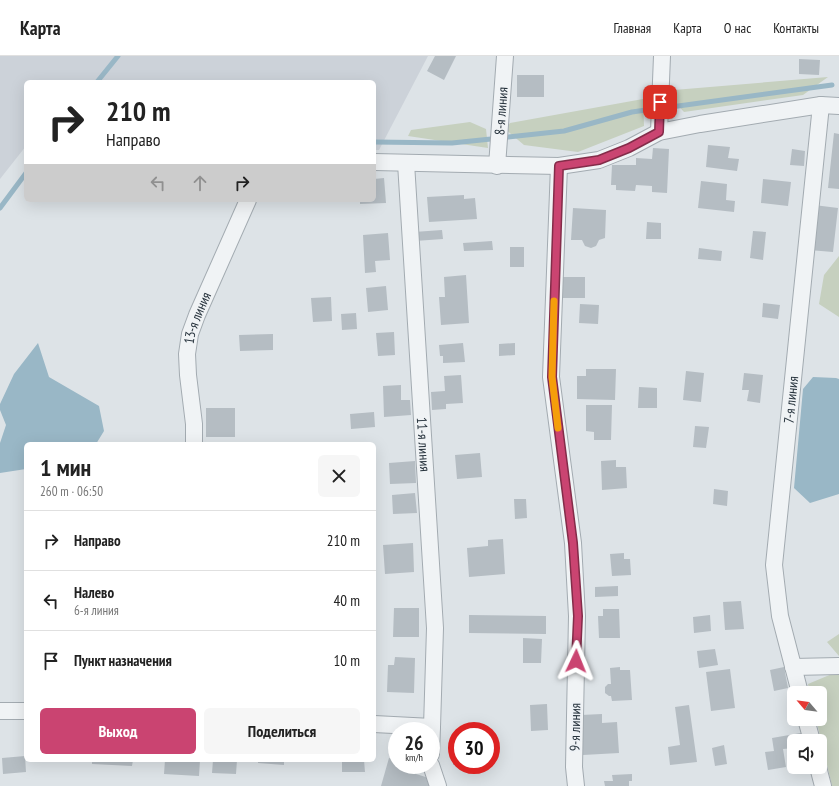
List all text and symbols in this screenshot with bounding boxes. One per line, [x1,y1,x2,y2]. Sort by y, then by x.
text: Карта [20,16,61,40]
text: Главная [613,19,651,37]
text: Карта [673,19,702,37]
text: О нас [724,19,751,37]
text: Контакты [773,19,819,37]
pin [643,85,677,119]
street label: 8-я линия [490,86,512,136]
icon: arrive [649,91,671,113]
text: 210 m [106,92,170,129]
icon: right [40,96,92,148]
text: Направо [106,128,161,151]
icon: left [147,172,169,194]
icon: ahead [189,172,211,194]
icon: right [231,172,253,194]
street label: 13-я линия [180,289,215,345]
street label: 7-я линия [780,375,802,424]
street label: 11-я линия [413,417,434,472]
text: 1 мин [40,452,91,483]
button: close [318,455,360,497]
text: 260 m · 06:50 [40,483,103,500]
icon: right [40,530,62,552]
text: Направо [74,531,121,550]
text: 210 m [327,531,360,550]
text: Налево [74,583,114,602]
icon: left [40,590,62,612]
text: 40 m [334,591,360,610]
text: 6-я линия [74,602,119,619]
position arrow [555,640,597,682]
icon: arrive [40,650,62,672]
text: Пункт назначения [74,651,172,670]
text: 10 m [334,651,360,670]
north arrow [787,686,827,726]
map controls [787,686,827,774]
street label: 9-я линия [566,703,584,751]
button: Выход [40,708,196,754]
button: Поделиться [204,708,360,754]
speed limit sign: 30 [448,722,500,774]
text: 26 [404,730,424,756]
button: sound [787,734,827,774]
text: km/h [405,751,423,764]

